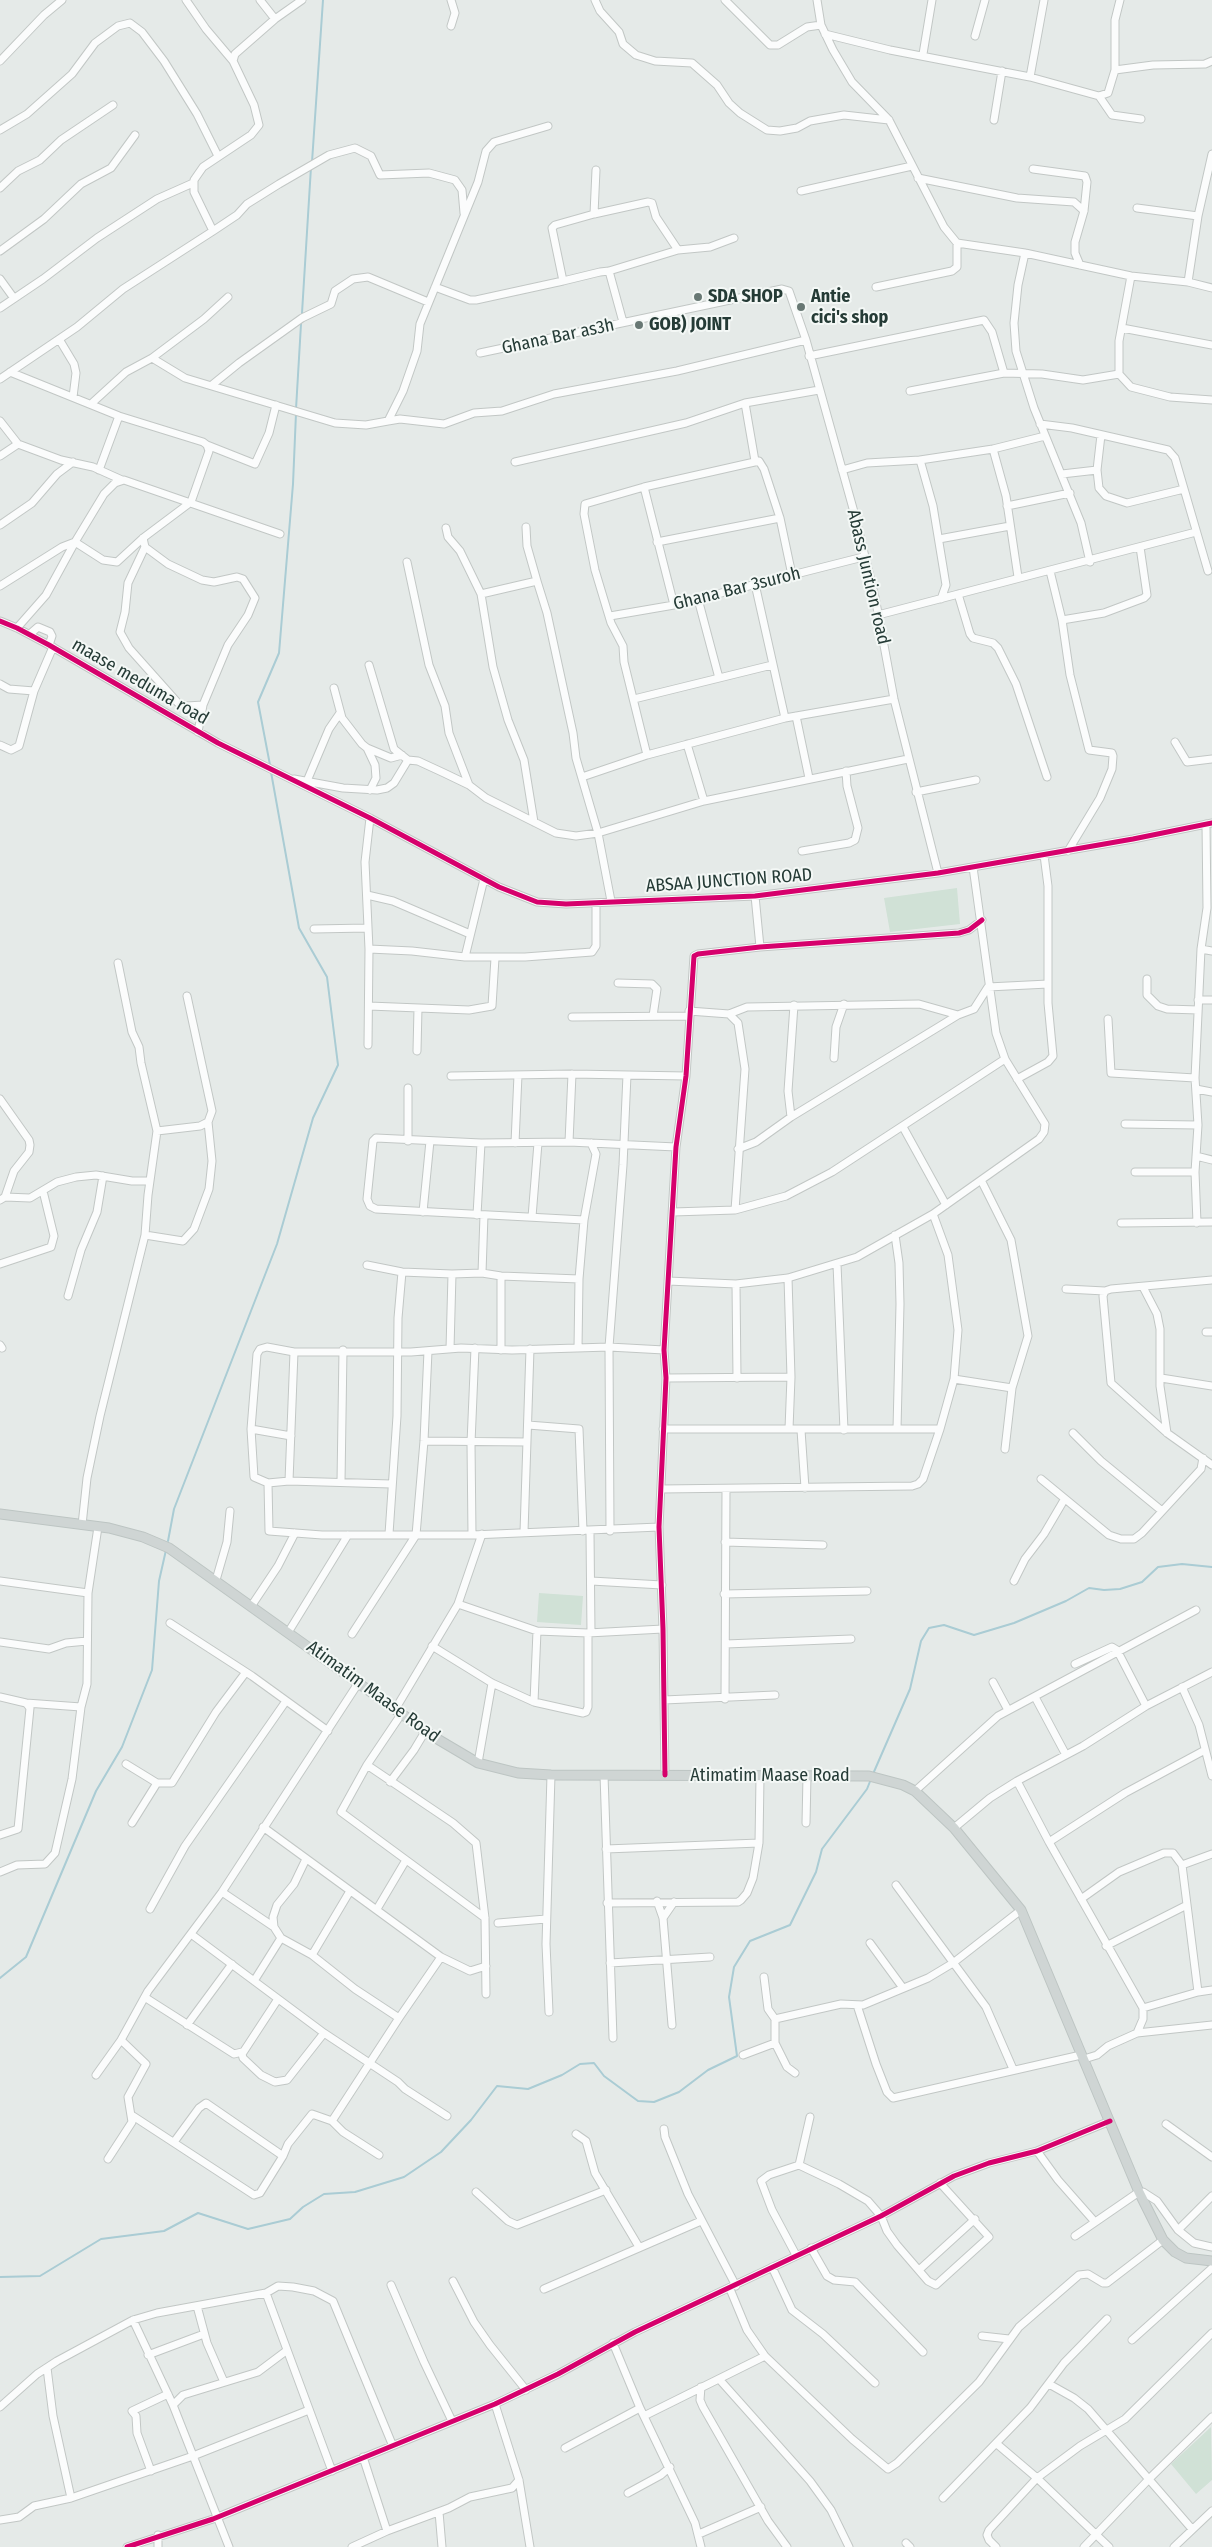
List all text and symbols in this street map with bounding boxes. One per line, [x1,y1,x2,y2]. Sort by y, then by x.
place label: SDA SHOP [708,286,783,308]
place label: Antie cici's shop [811,286,888,328]
marker: SDA SHOP [692,291,704,303]
marker: Antie cici's shop [795,301,807,313]
place label: GOB) JOINT [649,314,731,336]
street label: Ghana Bar as3h [500,315,616,359]
marker: GOB) JOINT [633,319,645,331]
street label: Abass Juntion road [842,507,894,647]
street label: Ghana Bar 3suroh [671,563,803,615]
street label: maase meduma road [68,634,212,730]
street label: ABSAA JUNCTION ROAD [645,864,813,898]
street label: Atimatim Maase Road [302,1636,444,1748]
street label: Atimatim Maase Road [690,1765,850,1787]

